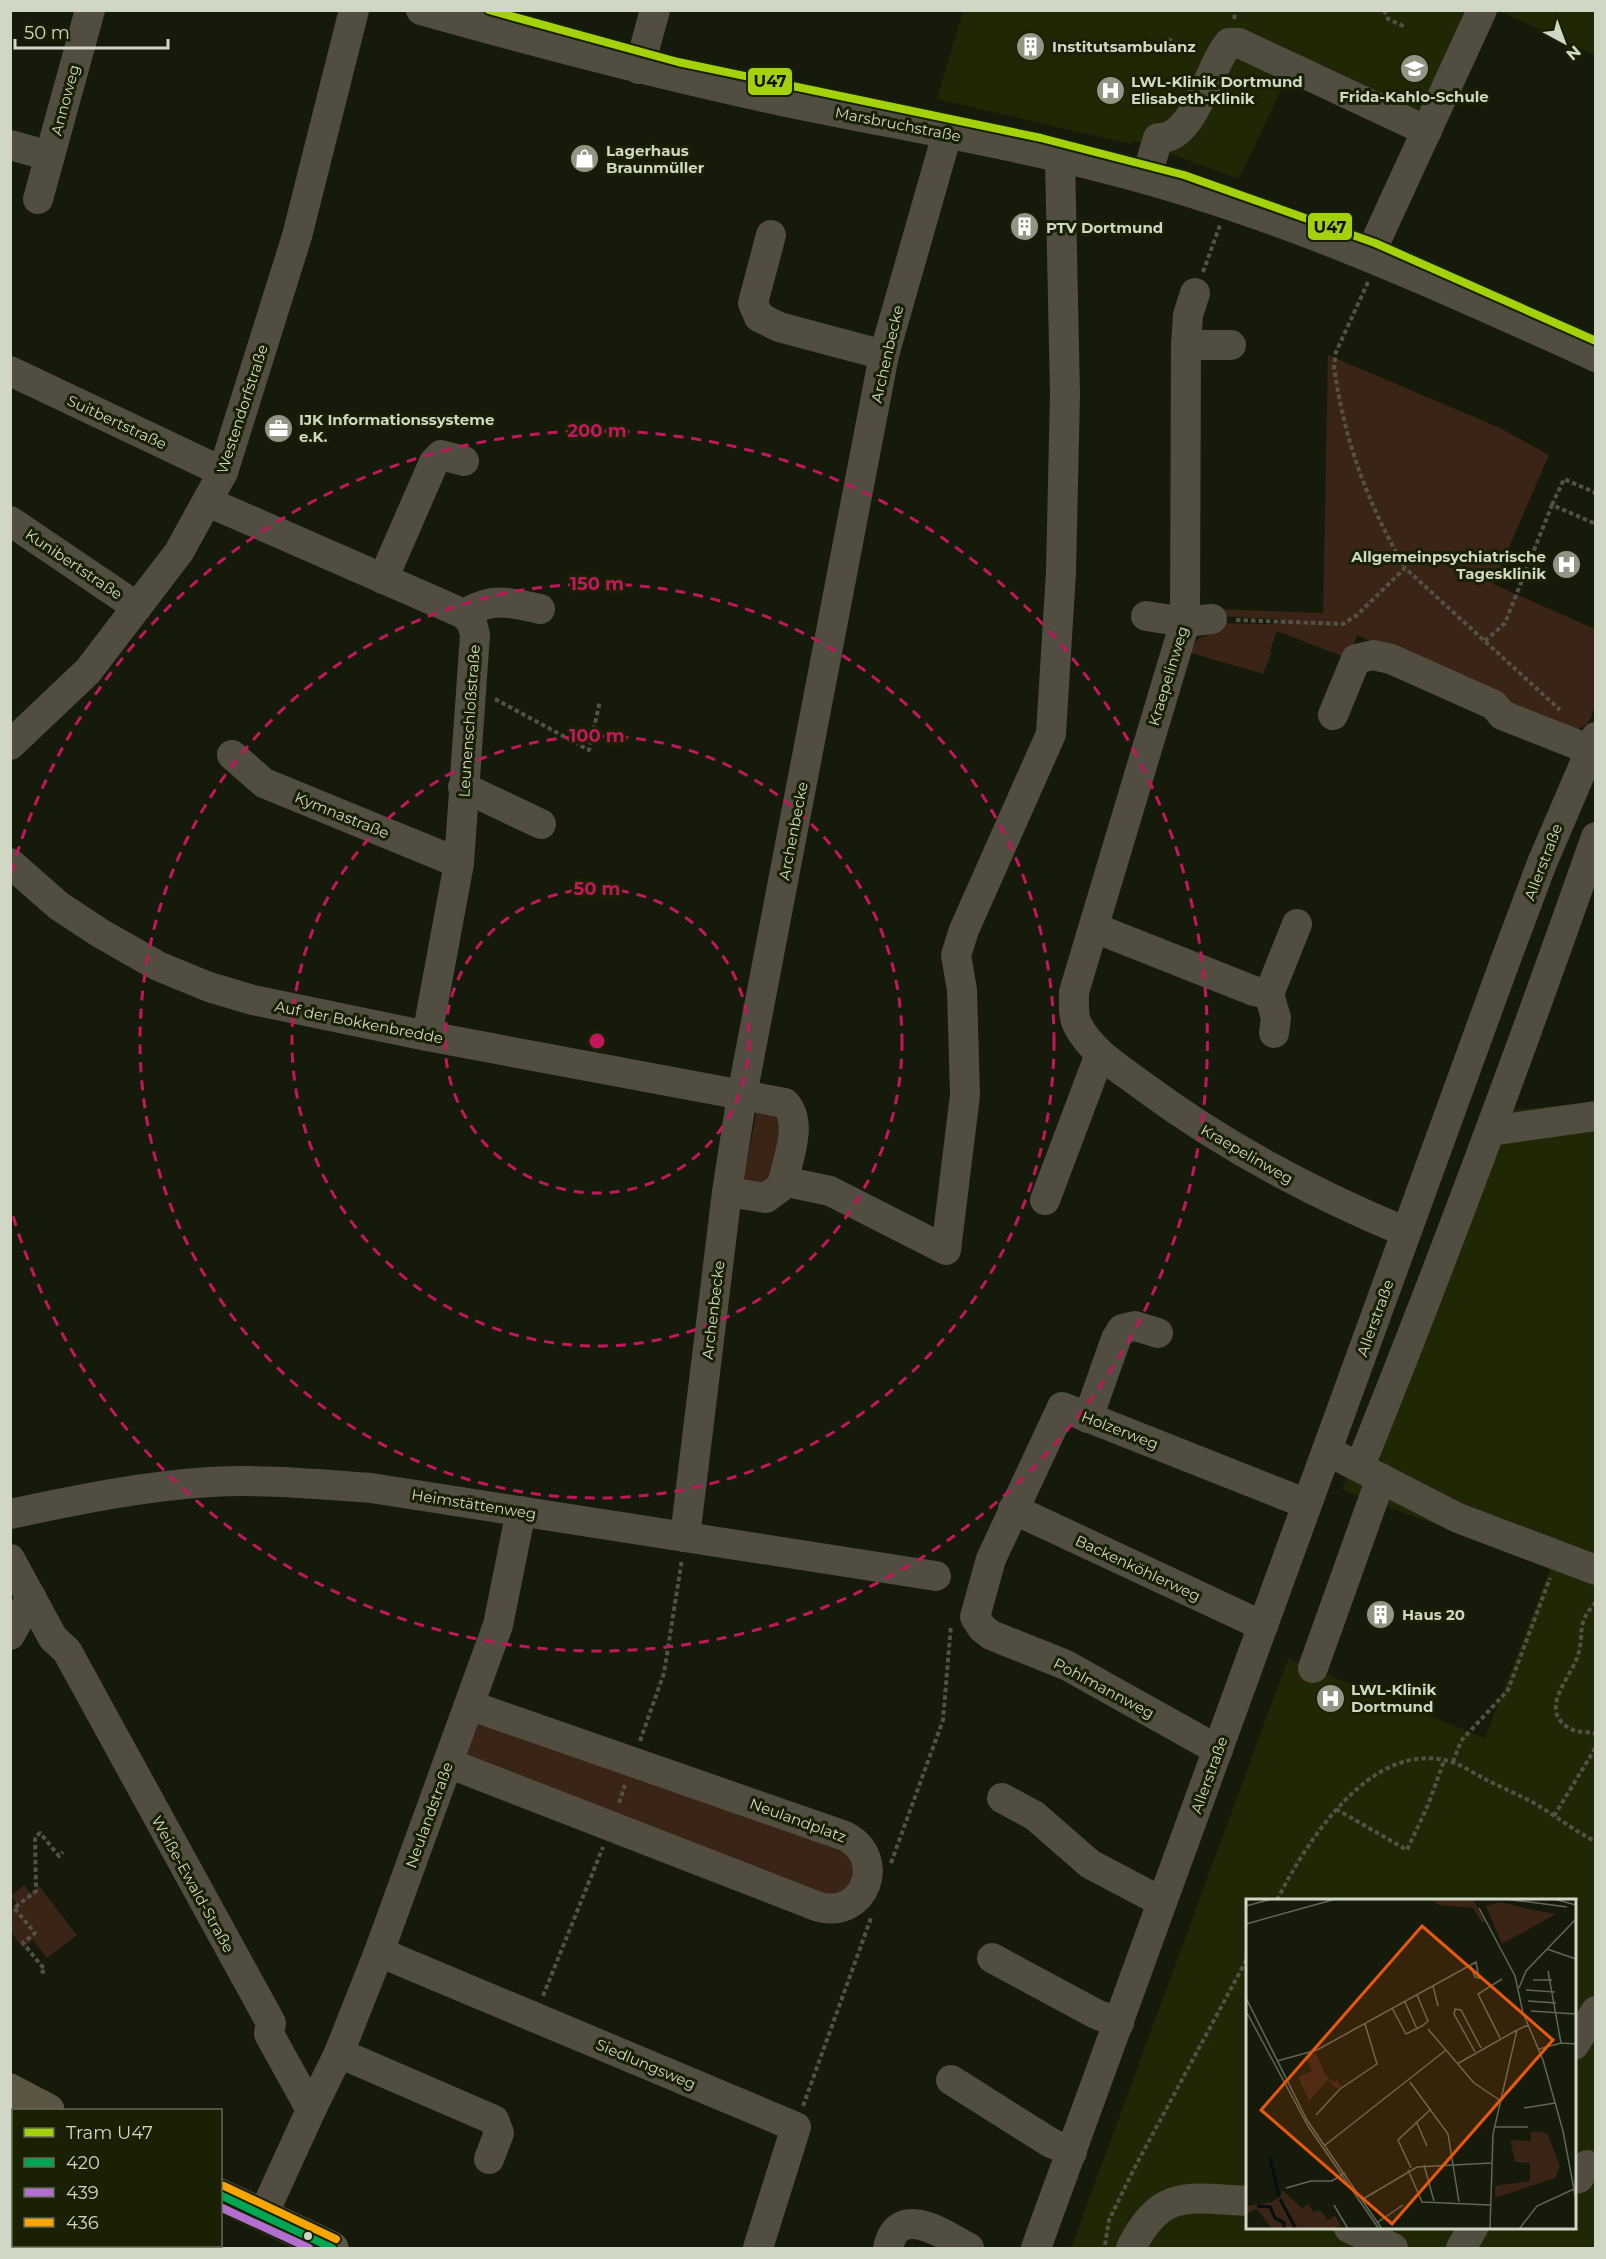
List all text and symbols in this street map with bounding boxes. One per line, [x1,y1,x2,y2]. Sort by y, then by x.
scale bar [15,12,168,50]
north arrow [1534,12,1594,72]
text: 50 m [24,22,70,44]
building icon: Institutsambulanz [1015,30,1047,62]
place label: Institutsambulanz [1052,37,1196,56]
text: N [1562,42,1585,64]
school or university icon: Frida-Kahlo-Schule [1398,53,1430,85]
street label: Annoweg [46,63,84,137]
line badge: U47 [747,67,793,96]
text: U47 [754,72,787,91]
place label: LWL-Klinik Dortmund Elisabeth-Klinik [1131,72,1303,108]
hospital icon: LWL-Klinik Dortmund Elisabeth-Klinik [1094,74,1126,106]
place label: Frida-Kahlo-Schule [1339,87,1489,106]
street label: Marsbruchstraße [833,102,963,146]
place label: Lagerhaus Braunmüller [606,141,705,177]
shop icon: Lagerhaus Braunmüller [569,143,601,175]
building icon: PTV Dortmund [1009,211,1041,243]
line badge: U47 [1307,212,1353,241]
place label: PTV Dortmund [1046,218,1163,237]
text: U47 [1314,218,1347,237]
street label: Archenbecke [867,303,907,405]
street label: Westendorfstraße [212,342,272,476]
street label: Suitbertstraße [64,391,170,453]
place label: IJK Informationssysteme e.K. [299,410,495,446]
office icon: IJK Informationssysteme e.K. [262,412,294,444]
text: 200 m [567,420,627,442]
street label: Kunibertstraße [22,525,126,603]
place label: Allgemeinpsychiatrische Tagesklinik [1350,547,1546,583]
hospital icon: Allgemeinpsychiatrische Tagesklinik [1551,549,1583,581]
text: 150 m [570,573,624,595]
street label: Kraepelinweg [1144,624,1192,728]
street label: Leunenschloßstraße [454,644,484,798]
text: 100 m [569,725,625,747]
street label: Archenbecke [774,780,812,882]
street label: Kymnastraße [292,787,392,843]
street label: Allerstraße [1520,821,1566,903]
text: 50 m [574,878,620,900]
street label: Auf der Bokkenbredde [273,996,445,1048]
centre of rings [587,1031,607,1051]
street label: Kraepelinweg [1197,1120,1297,1188]
street label: Archenbecke [698,1259,728,1361]
street label: Allerstraße [1352,1277,1398,1359]
street label: Holzerweg [1079,1407,1161,1453]
street label: Heimstättenweg [410,1485,538,1523]
street label: Backenköhlerweg [1072,1531,1204,1605]
building icon: Haus 20 [1365,1598,1397,1630]
place label: Haus 20 [1402,1605,1465,1624]
street label: Pohlmannweg [1050,1653,1158,1723]
place label: LWL-Klinik Dortmund [1351,1680,1436,1716]
hospital icon: LWL-Klinik Dortmund [1314,1682,1346,1714]
street label: Allerstraße [1186,1734,1232,1816]
street label: Neulandstraße [401,1759,457,1871]
street label: Neulandplatz [747,1794,849,1846]
street label: Weiße-Ewald-Straße [147,1812,239,1956]
inset map [1246,1899,1576,2229]
street label: Siedlungsweg [593,2034,699,2094]
legend [12,2109,222,2247]
text: Tram U47 [66,2122,153,2144]
text: 420 [66,2152,100,2174]
text: 439 [66,2182,99,2204]
text: 436 [66,2212,99,2234]
unlabelled marker [302,2230,314,2242]

